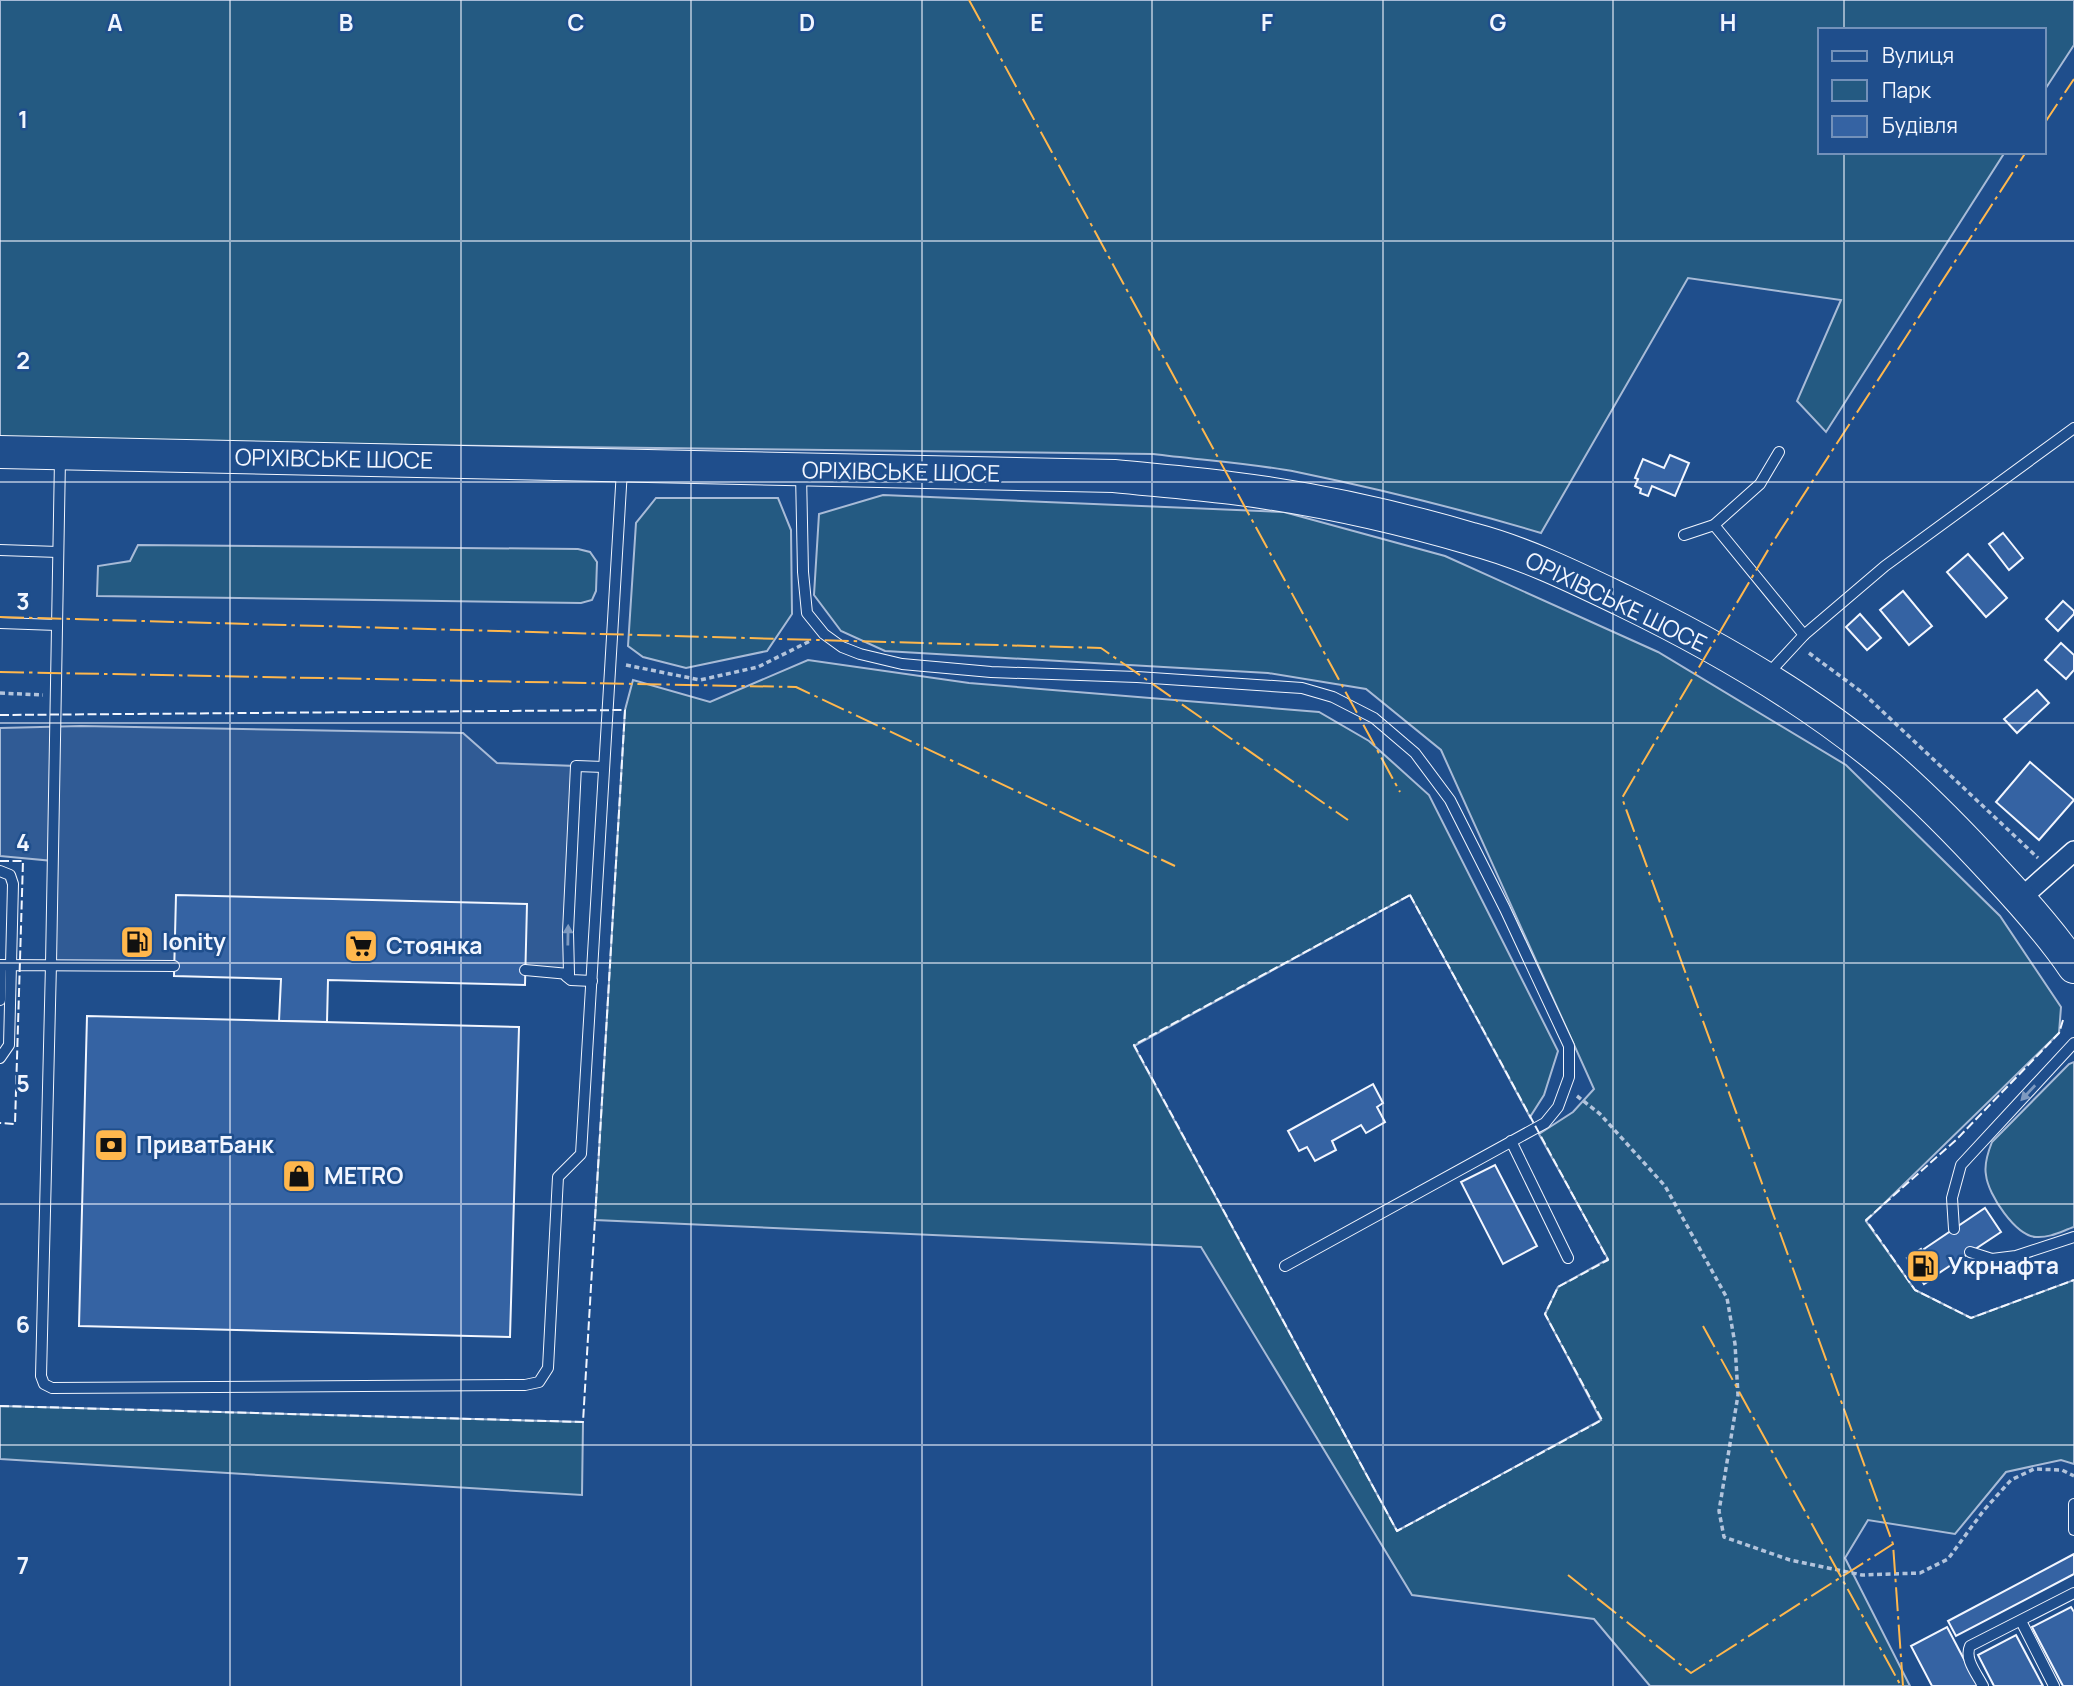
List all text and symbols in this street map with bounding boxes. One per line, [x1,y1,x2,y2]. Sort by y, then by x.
text: A [107,6,123,38]
text: B [339,6,353,38]
text: C [568,6,585,38]
text: D [799,6,815,38]
text: E [1030,6,1044,38]
text: F [1261,6,1273,38]
text: G [1490,6,1507,38]
text: H [1720,6,1736,38]
legend [1818,28,2046,154]
text: Вулиця [1882,41,1954,69]
text: Парк [1882,76,1932,104]
text: 1 [18,103,28,135]
text: Будівля [1882,111,1958,139]
text: 2 [16,344,30,376]
street label: ОРІХІВСЬКЕ ШОСЕ [235,440,433,476]
street label: ОРІХІВСЬКЕ ШОСЕ [802,453,1000,489]
street label: ОРІХІВСЬКЕ ШОСЕ [1520,543,1713,659]
text: 3 [16,585,30,617]
text: 4 [16,826,30,858]
fuel station icon: Ionity [118,923,156,961]
one-way arrow [563,924,574,946]
place label: Ionity [162,925,226,957]
supermarket icon: Стоянка [342,927,380,965]
place label: Стоянка [386,929,483,961]
text: 5 [16,1067,30,1099]
one-way arrow [2020,1084,2036,1101]
bank icon: ПриватБанк [92,1126,130,1164]
place label: ПриватБанк [136,1128,274,1160]
shop icon: METRO [280,1157,318,1195]
place label: METRO [324,1159,404,1191]
fuel station icon: Укрнафта [1904,1247,1942,1285]
place label: Укрнафта [1948,1249,2059,1281]
text: 6 [16,1308,30,1340]
text: 7 [17,1549,29,1581]

